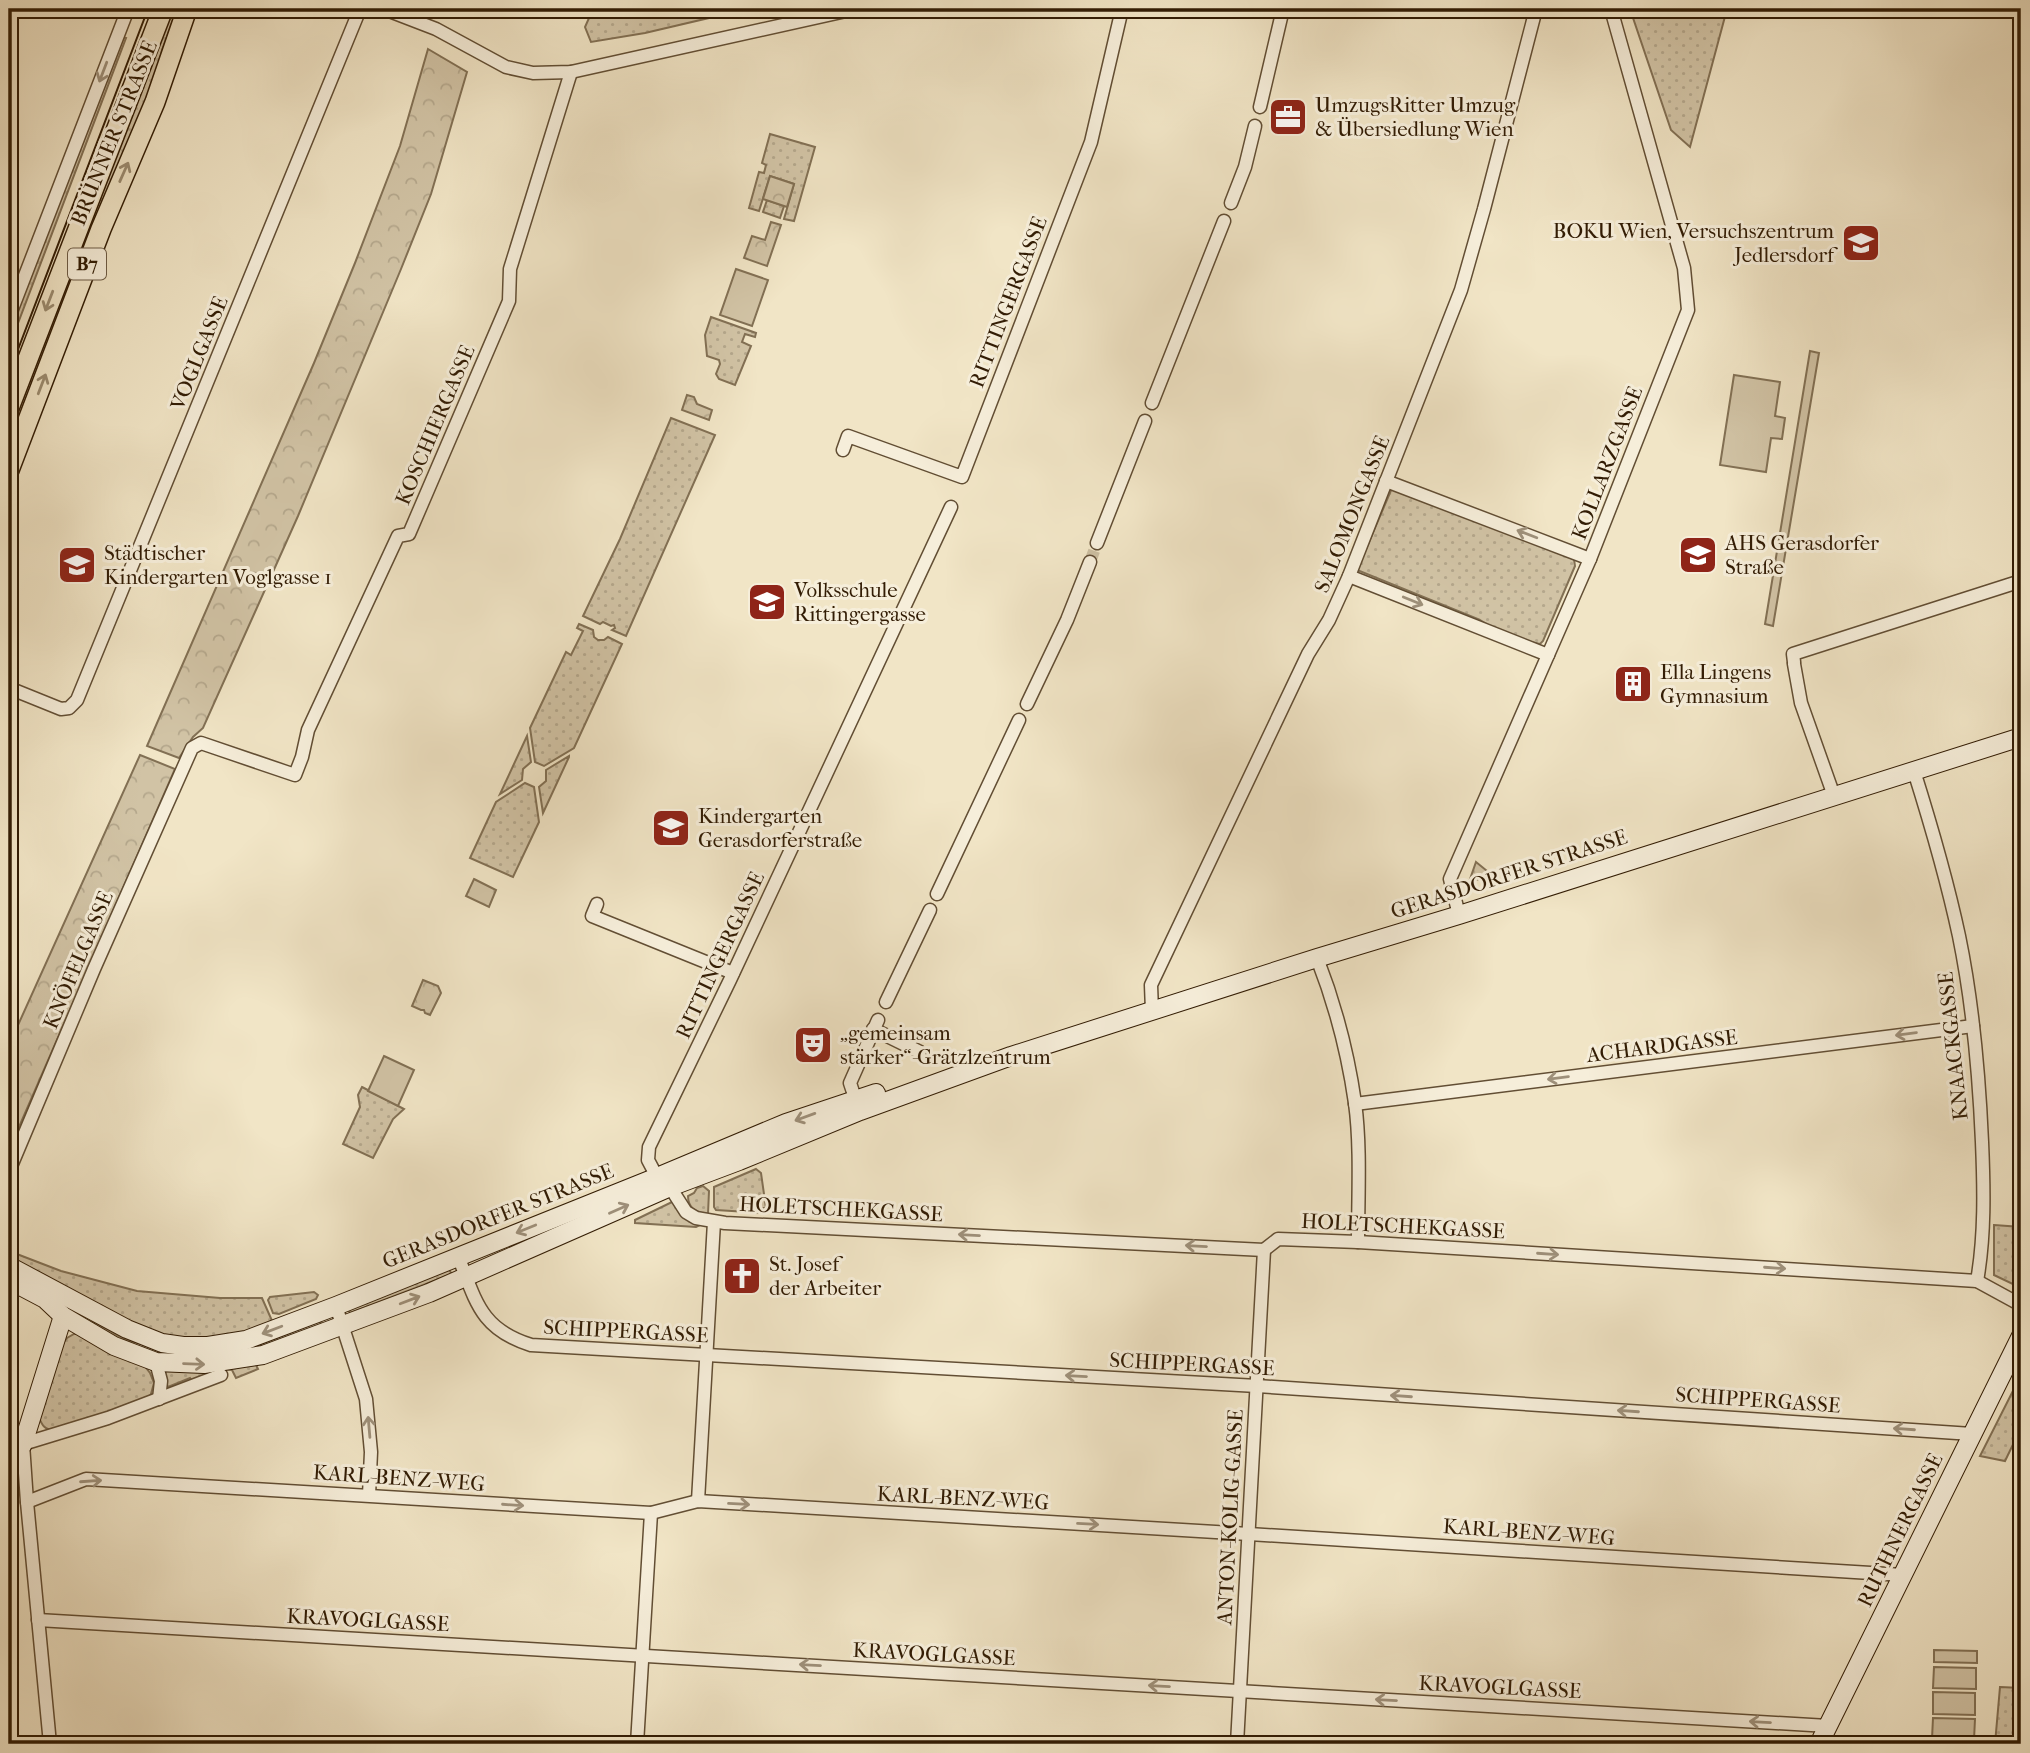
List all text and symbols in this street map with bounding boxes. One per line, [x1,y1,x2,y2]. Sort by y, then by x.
street label: BRÜNNER STRASSE [66,37,162,229]
one-way arrow [96,61,109,83]
place label: UmzugsRitter Umzug & Übersiedlung Wien [1315,93,1516,141]
office icon: UmzugsRitter Umzug & Übersiedlung Wien [1267,96,1309,138]
one-way arrow [118,162,131,183]
street label: RITTINGERGASSE [964,213,1052,391]
place label: BOKU Wien, Versuchszentrum Jedlersdorf [1553,219,1838,267]
school or university icon: BOKU Wien, Versuchszentrum Jedlersdorf [1840,222,1882,264]
road number: B7 [68,248,106,280]
one-way arrow [42,289,55,311]
street label: VOGLGASSE [165,293,233,414]
street label: KOSCHIERGASSE [391,341,480,508]
one-way arrow [36,373,49,395]
street label: KOLLARZGASSE [1567,383,1647,543]
street label: SALOMONGASSE [1310,432,1395,596]
one-way arrow [1516,527,1538,540]
place label: AHS Gerasdorfer Straße [1724,531,1879,579]
school or university icon: AHS Gerasdorfer Straße [1677,534,1719,576]
place label: Städtischer Kindergarten Voglgasse 1 [104,541,332,589]
school or university icon: Städtischer Kindergarten Voglgasse 1 [56,544,98,586]
place label: Volksschule Rittingergasse [793,578,926,626]
school or university icon: Volksschule Rittingergasse [746,581,788,623]
one-way arrow [1401,595,1423,608]
place label: Ella Lingens Gymnasium [1660,660,1771,708]
building icon: Ella Lingens Gymnasium [1612,663,1654,705]
place label: Kindergarten Gerasdorferstraße [698,804,862,852]
school or university icon: Kindergarten Gerasdorferstraße [650,807,692,849]
street label: GERASDORFER STRASSE [1388,824,1630,924]
street label: RITTINGERGASSE [671,868,769,1042]
street label: KNÖFELGASSE [38,887,118,1032]
street label: KNAACKGASSE [1933,970,1973,1121]
place label: „gemeinsam stärker“-Grätzlzentrum [840,1021,1051,1069]
theatre icon: „gemeinsam stärker“-Grätzlzentrum [792,1024,834,1066]
street label: ACHARDGASSE [1584,1025,1739,1067]
one-way arrow [1895,1028,1917,1041]
one-way arrow [1548,1072,1570,1085]
one-way arrow [794,1111,816,1124]
street label: GERASDORFER STRASSE [379,1159,617,1273]
street label: HOLETSCHEKGASSE [738,1192,944,1226]
one-way arrow [608,1202,629,1215]
street label: HOLETSCHEKGASSE [1300,1209,1506,1243]
one-way arrow [515,1224,537,1237]
one-way arrow [958,1228,981,1241]
one-way arrow [1185,1240,1208,1253]
one-way arrow [1536,1248,1559,1261]
place label: St. Josef der Arbeiter [769,1252,881,1300]
church icon: St. Josef der Arbeiter [721,1255,763,1297]
one-way arrow [1763,1262,1786,1275]
one-way arrow [399,1293,421,1305]
street label: SCHIPPERGASSE [543,1315,709,1347]
one-way arrow [261,1324,283,1337]
street label: SCHIPPERGASSE [1109,1348,1275,1380]
one-way arrow [182,1357,205,1370]
one-way arrow [1065,1370,1088,1383]
street label: SCHIPPERGASSE [1675,1382,1842,1418]
one-way arrow [1390,1389,1413,1402]
one-way arrow [1617,1404,1640,1417]
street label: ANTON-KOLIG-GASSE [1212,1408,1248,1627]
one-way arrow [362,1416,375,1439]
one-way arrow [1893,1423,1916,1436]
street label: RUTHNERGASSE [1852,1449,1948,1611]
street label: KARL-BENZ-WEG [312,1460,486,1496]
one-way arrow [79,1474,102,1487]
street label: KARL-BENZ-WEG [876,1482,1050,1515]
one-way arrow [727,1497,750,1510]
one-way arrow [501,1498,524,1511]
street label: KARL-BENZ-WEG [1442,1514,1616,1550]
one-way arrow [1076,1518,1099,1531]
street label: KRAVOGLGASSE [286,1604,450,1636]
street label: KRAVOGLGASSE [852,1638,1016,1670]
one-way arrow [799,1659,822,1672]
street label: KRAVOGLGASSE [1418,1671,1582,1703]
one-way arrow [1148,1680,1171,1693]
one-way arrow [1376,1693,1398,1706]
one-way arrow [1750,1715,1772,1728]

